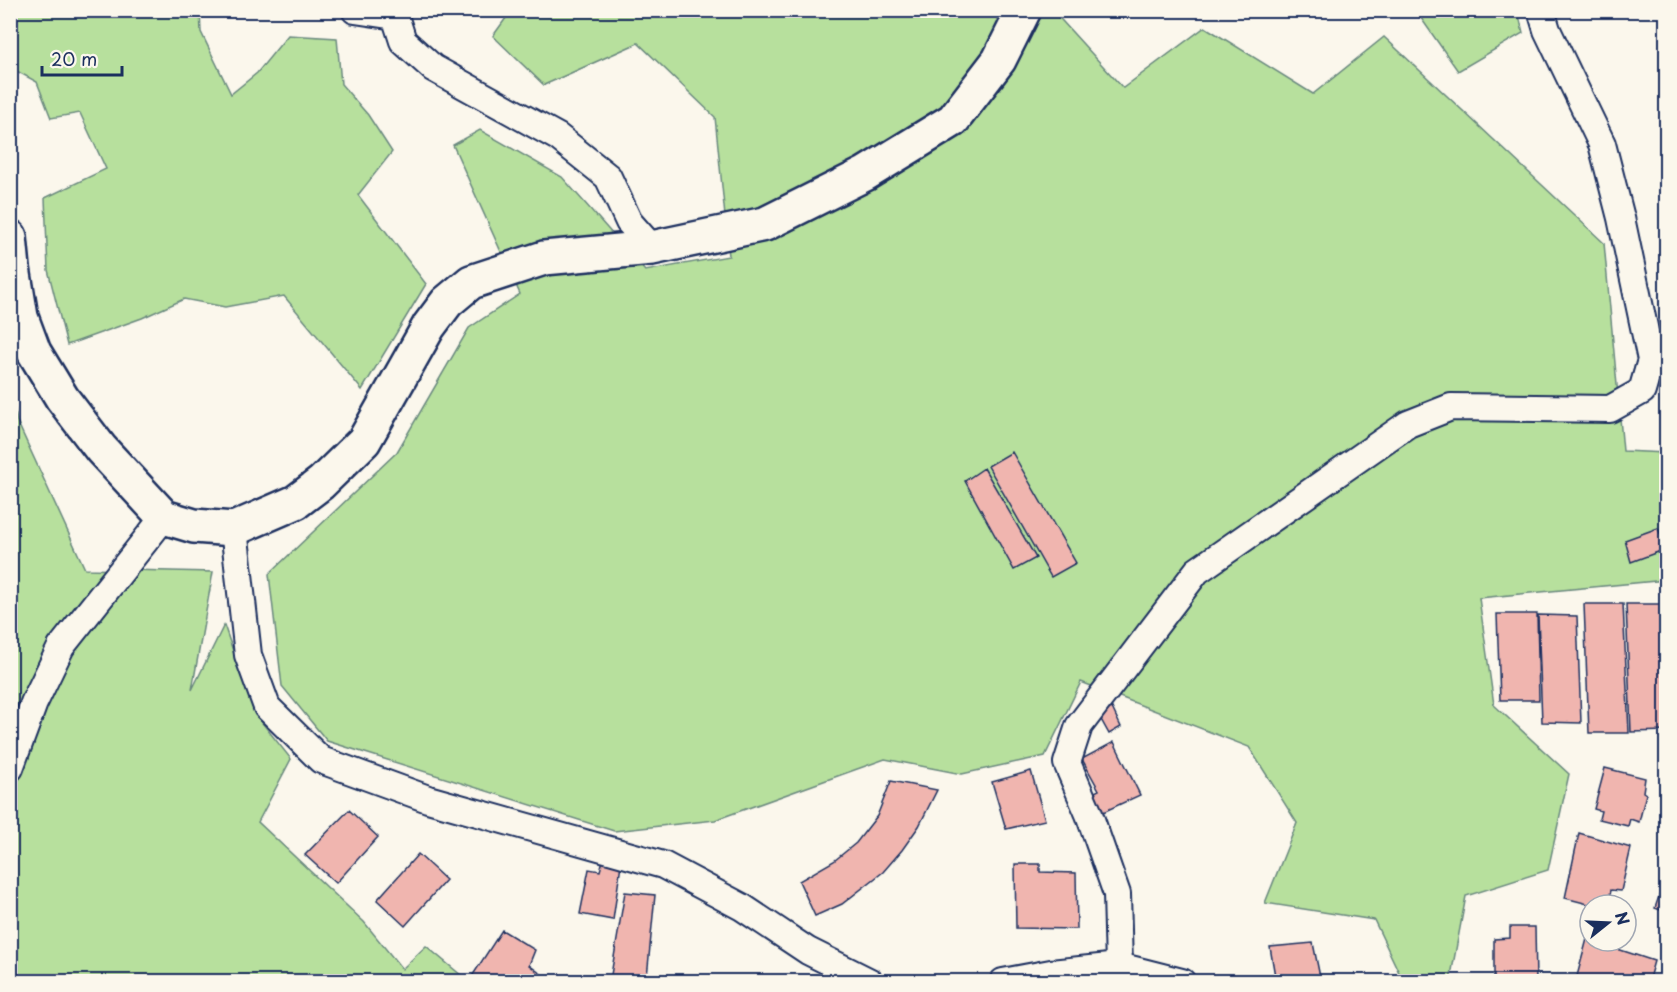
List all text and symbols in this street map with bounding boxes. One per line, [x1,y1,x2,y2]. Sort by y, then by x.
scale bar [42,39,122,77]
text: 20 m [51,45,97,72]
north arrow [1578,893,1638,953]
text: N [1610,908,1637,928]

